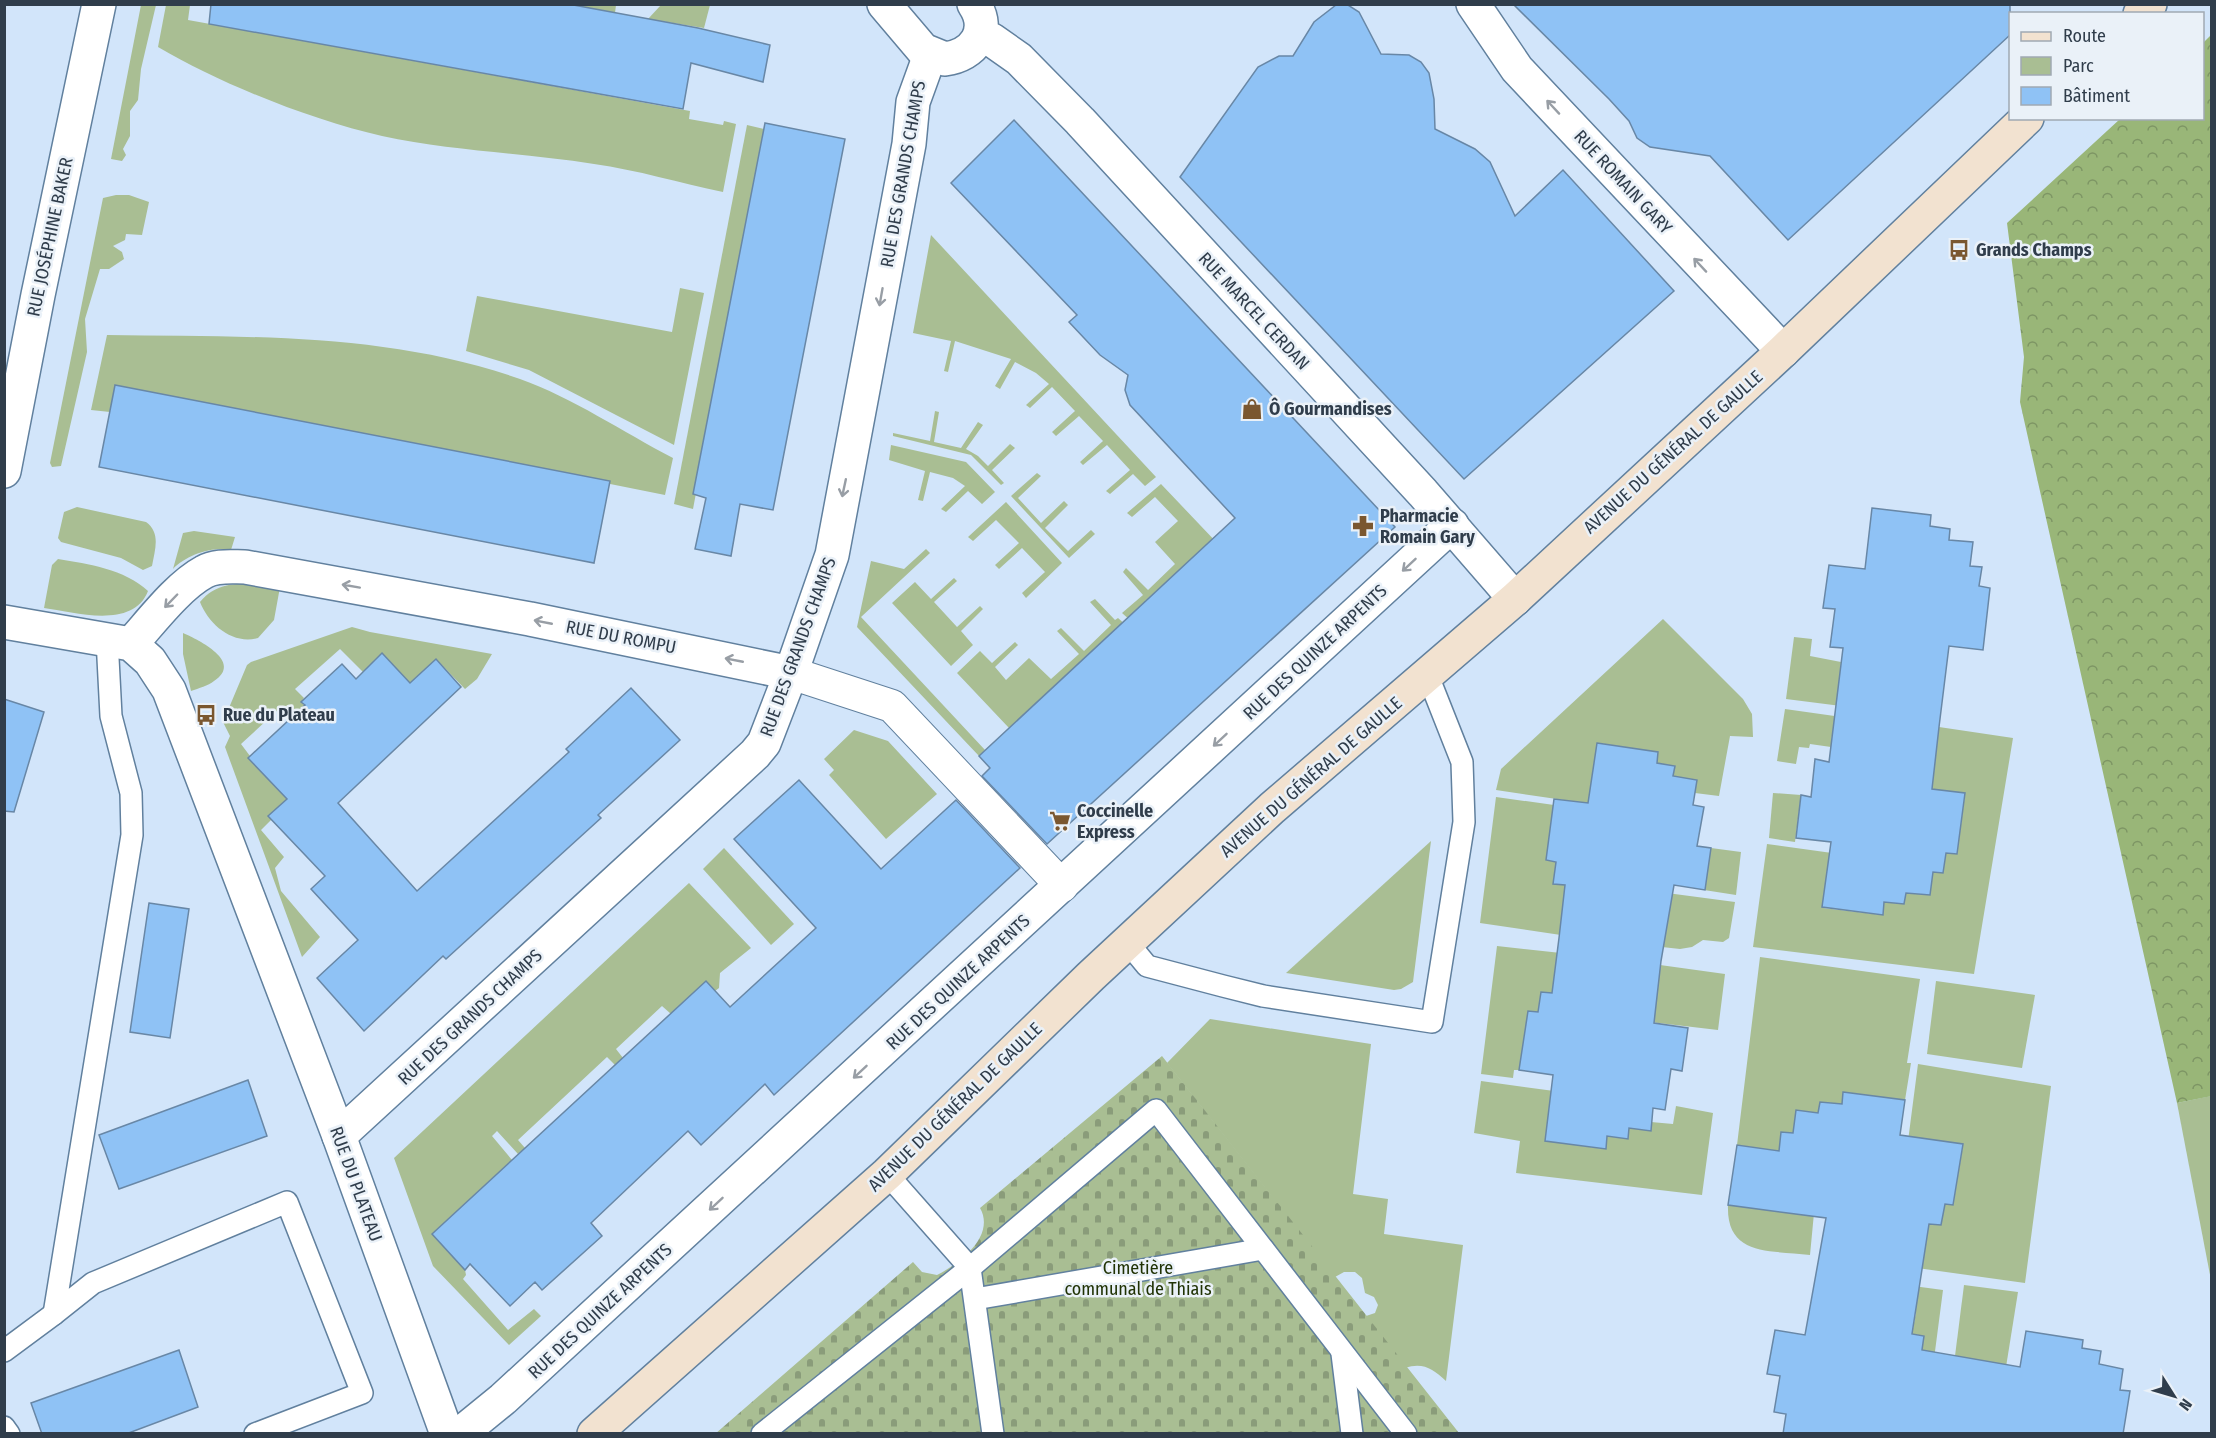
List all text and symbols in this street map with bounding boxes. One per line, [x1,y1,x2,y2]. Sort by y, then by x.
legend [2009,12,2204,120]
text: Route [2063,25,2106,47]
text: Parc [2063,55,2094,77]
street label: RUE DES GRANDS CHAMPS [876,79,930,269]
text: Bâtiment [2063,85,2130,107]
one-way arrow [1546,100,1560,115]
street label: RUE ROMAIN GARY [1569,125,1677,239]
street label: RUE JOSÉPHINE BAKER [21,155,78,319]
bus stop icon: Grands Champs [1947,238,1971,262]
place label: Grands Champs [1976,239,2092,261]
street label: RUE MARCEL CERDAN [1194,248,1314,374]
one-way arrow [1693,258,1707,273]
one-way arrow [875,286,886,306]
street label: AVENUE DU GÉNÉRAL DE GAULLE [1578,365,1767,538]
shop icon: Ô Gourmandises [1240,397,1264,421]
place label: Ô Gourmandises [1269,397,1392,420]
one-way arrow [838,478,850,497]
place label: Pharmacie Romain Gary [1380,505,1475,548]
pharmacy icon: Pharmacie Romain Gary [1351,514,1375,538]
street label: RUE DES GRANDS CHAMPS [755,554,841,740]
one-way arrow [1402,558,1417,572]
one-way arrow [342,580,362,591]
street label: RUE DES QUINZE ARPENTS [1239,580,1391,724]
one-way arrow [164,594,178,609]
one-way arrow [534,616,554,627]
street label: RUE DU ROMPU [564,616,678,658]
one-way arrow [725,654,745,665]
street label: AVENUE DU GÉNÉRAL DE GAULLE [1215,691,1406,862]
bus stop icon: Rue du Plateau [194,703,218,727]
place label: Rue du Plateau [223,704,335,726]
one-way arrow [1212,733,1227,748]
place label: Coccinelle Express [1077,800,1153,843]
supermarket icon: Coccinelle Express [1048,809,1072,833]
street label: RUE DES QUINZE ARPENTS [882,910,1034,1054]
street label: RUE DES GRANDS CHAMPS [393,944,547,1090]
street label: AVENUE DU GÉNÉRAL DE GAULLE [863,1017,1047,1196]
one-way arrow [853,1065,868,1079]
street label: RUE DU PLATEAU [325,1123,387,1245]
one-way arrow [709,1196,724,1210]
street label: RUE DES QUINZE ARPENTS [524,1239,676,1383]
park label: Cimetière communal de Thiais [1064,1257,1212,1300]
north arrow [2144,1366,2204,1426]
text: N [2175,1395,2196,1414]

